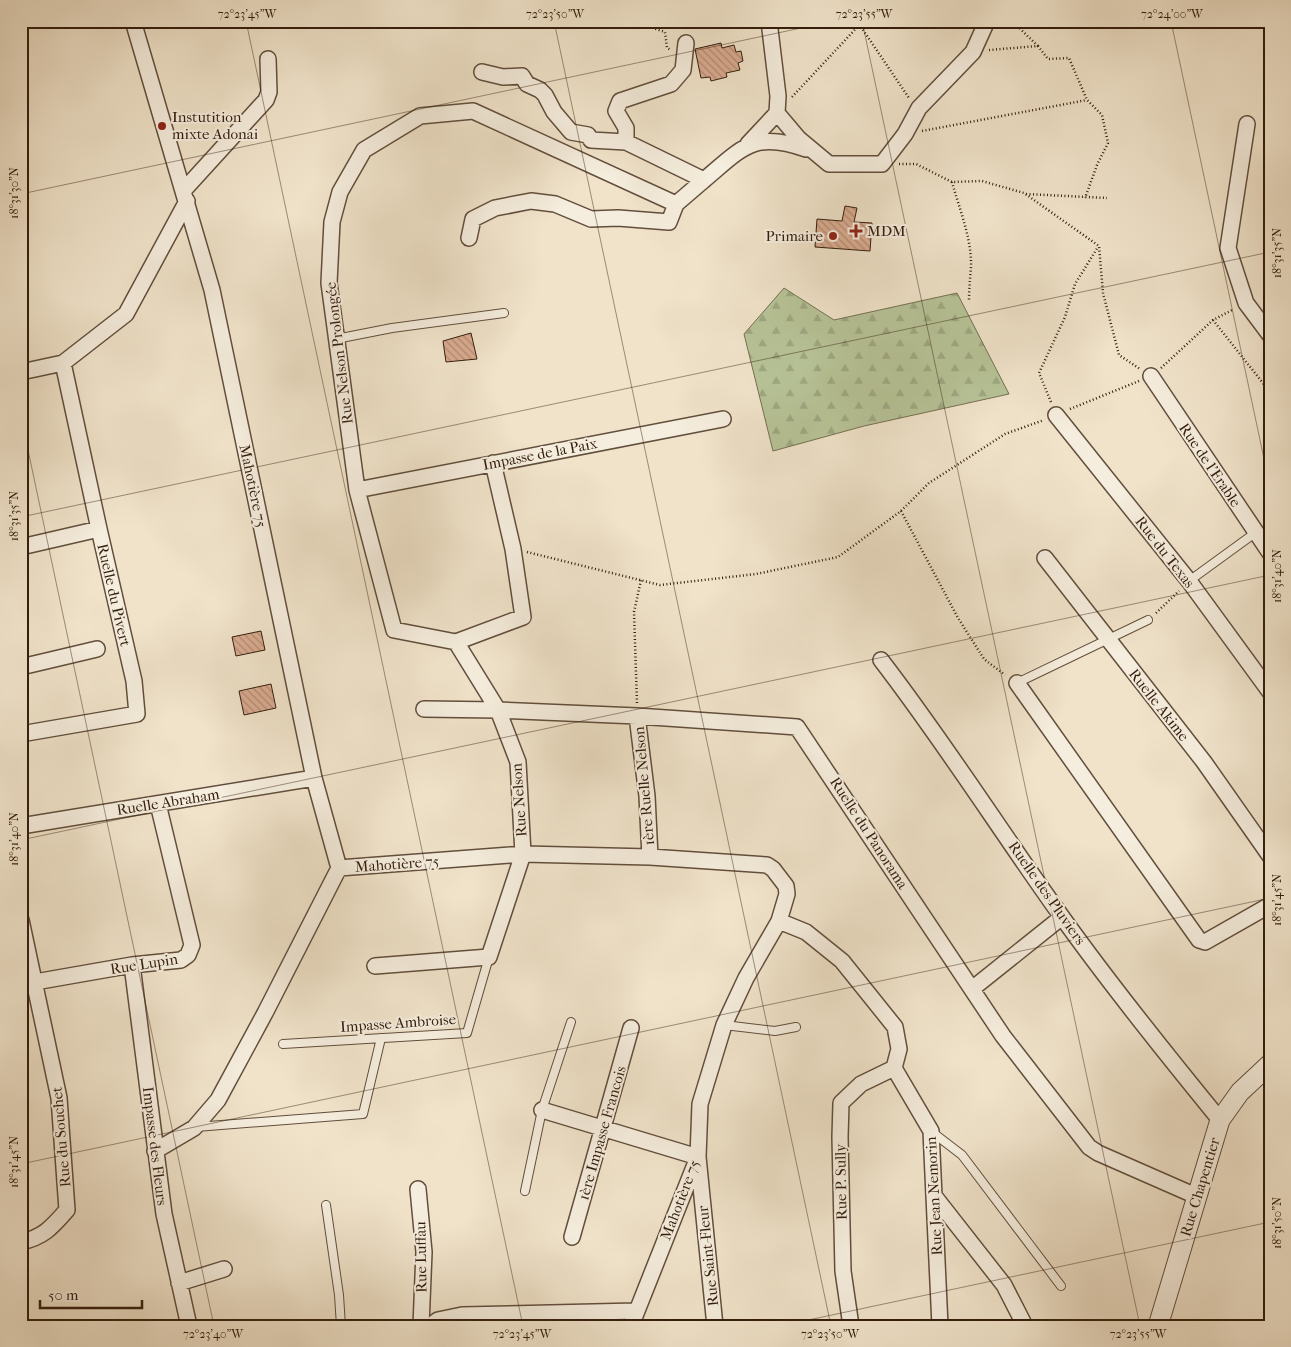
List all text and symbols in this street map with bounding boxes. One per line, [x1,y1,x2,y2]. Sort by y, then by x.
text: 72°23'45"W [218,7,277,21]
text: 72°23'50"W [526,7,585,21]
text: 72°23'55"W [836,7,894,21]
text: 72°24'00"W [1141,7,1204,21]
place label: Instutition mixte Adonai [172,108,259,143]
marker: Instutition mixte Adonai [156,120,168,132]
text: 18°31'30"N [7,167,21,219]
place label: MDM [867,222,906,240]
marker: MDM [849,224,863,238]
place label: Primaire [766,227,824,245]
text: 18°31'35"N [1270,228,1284,278]
marker: Primaire [827,230,839,242]
street label: Rue Nelson Prolongée [321,280,357,425]
street label: Rue de l'Erable [1175,420,1245,511]
street label: Impasse de la Paix [481,434,599,474]
street label: Mahotière 75 [235,443,271,529]
text: 18°31'35"N [7,491,21,541]
street label: Rue du Texas [1131,513,1199,592]
street label: Ruelle du Pivert [93,542,135,649]
text: 18°31'40"N [1270,549,1284,603]
street label: Ruelle Akime [1125,665,1193,745]
street label: 1ère Ruelle Nelson [630,726,658,846]
street label: Rue Nelson [507,762,531,838]
street label: Ruelle du Panorama [826,774,912,893]
street label: Ruelle Abraham [115,785,221,819]
text: 18°31'40"N [7,812,21,866]
street label: Ruelle des Pluviers [1005,838,1090,949]
street label: Mahotière 75 [354,852,440,876]
text: 18°31'45"N [1270,874,1284,926]
street label: Rue Lupin [109,950,179,978]
street label: Impasse Ambroise [339,1010,457,1036]
street label: 1ère Impasse Francois [574,1063,630,1202]
street label: Rue du Souchet [48,1085,74,1188]
street label: Impasse des Fleurs [139,1086,171,1207]
street label: Rue Chapentier [1176,1135,1224,1239]
text: 18°31'45"N [7,1136,21,1188]
street label: Rue Jean Nemorin [922,1136,946,1256]
street label: Rue P. Sully [831,1143,851,1220]
street label: Mahotière 75 [656,1157,704,1243]
text: 18°31'50"N [1270,1197,1284,1249]
street label: Rue Saint-Fleur [694,1204,722,1307]
street label: Rue Luffau [411,1221,431,1293]
scale bar [40,1277,142,1309]
text: 50 m [48,1286,79,1304]
text: 72°23'40"W [183,1327,244,1341]
text: 72°23'45"W [493,1327,552,1341]
text: 72°23'50"W [801,1327,860,1341]
text: 72°23'55"W [1110,1327,1168,1341]

